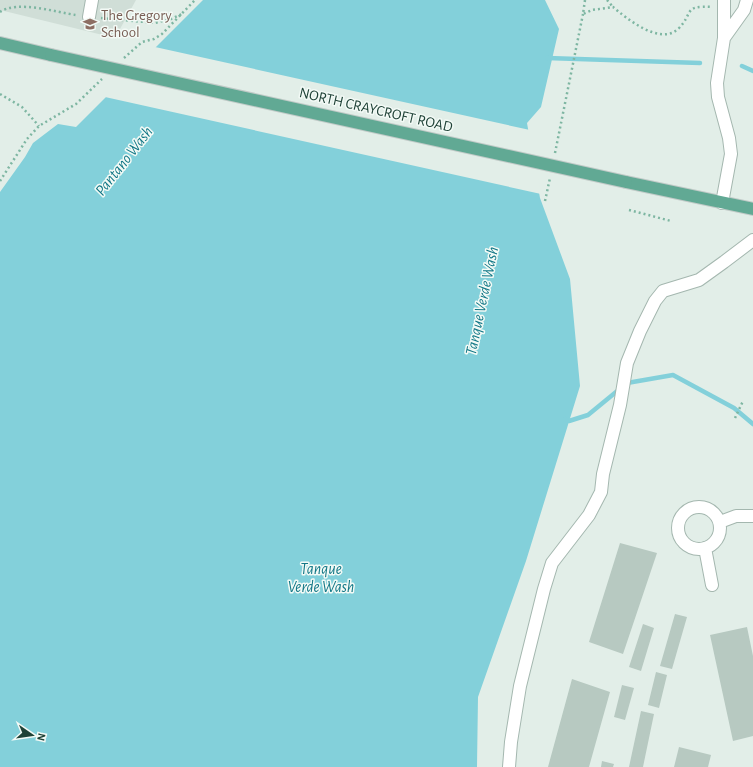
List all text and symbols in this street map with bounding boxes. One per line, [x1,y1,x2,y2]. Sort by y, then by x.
place label: The Gregory School [101,8,172,40]
school or university icon: The Gregory School [82,16,98,32]
street label: NORTH CRAYCROFT ROAD [298,85,454,135]
water label: Pantano Wash [92,124,156,198]
water label: Tanque Verde Wash [463,245,502,357]
water label: Tanque Verde Wash [288,561,354,595]
north arrow [12,715,52,755]
text: N [35,732,47,742]

